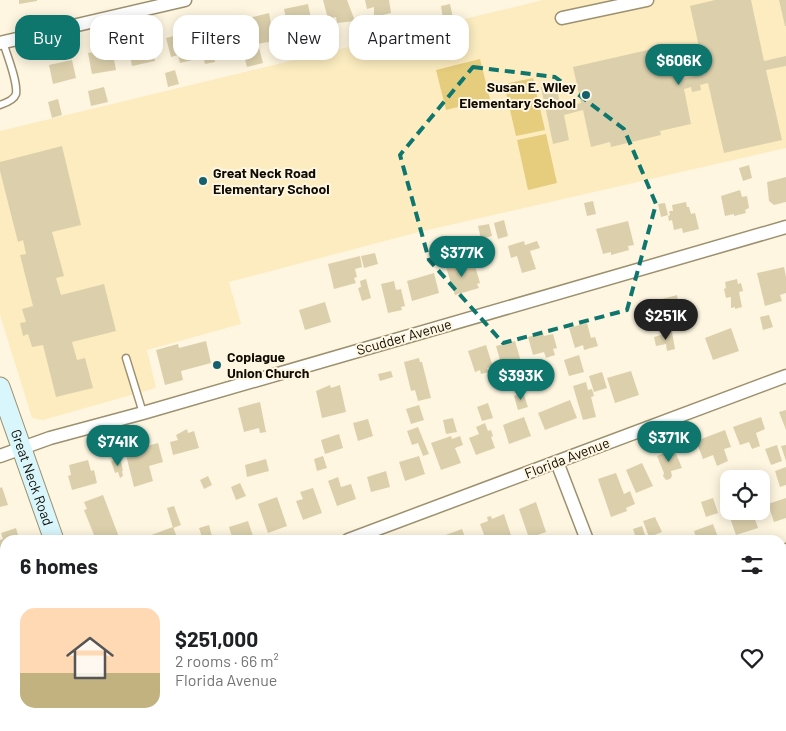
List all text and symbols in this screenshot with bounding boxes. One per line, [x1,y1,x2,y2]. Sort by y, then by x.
chip: Buy [15,15,80,60]
chip: Rent [90,15,163,60]
chip: Filters [173,15,259,60]
chip: New [269,15,339,60]
chip: Apartment [349,15,469,60]
pin: $606K [644,44,714,86]
text: $606K [656,50,702,69]
place label: Susan E. Wiley Elementary School [459,78,576,111]
marker: Susan E. Wiley Elementary School [580,89,592,101]
place label: Great Neck Road Elementary School [213,164,330,197]
marker: Great Neck Road Elementary School [197,175,209,187]
pin: $377K [427,236,497,278]
text: $377K [440,242,484,261]
pin: $251K [631,298,701,341]
text: $251K [645,305,687,324]
street label: Scudder Avenue [354,315,453,358]
place label: Copiague Union Church [227,348,309,381]
pin: $393K [486,358,556,401]
marker: Copiague Union Church [211,359,223,371]
text: $393K [499,365,543,384]
pin: $371K [634,420,704,463]
pin: $741K [83,424,153,467]
street label: Great Neck Road [8,427,57,528]
text: $371K [648,427,690,446]
text: $741K [98,431,138,450]
street label: Florida Avenue [522,434,612,482]
map controls [720,470,770,520]
button: locate [720,470,770,520]
icon: filters [738,551,766,579]
text: 6 homes [20,553,98,578]
text: $251,000 [175,626,258,651]
icon: home [60,628,120,688]
icon: heart [738,644,766,672]
text: 2 rooms · 66 m² [175,651,279,670]
text: Florida Avenue [175,670,277,689]

